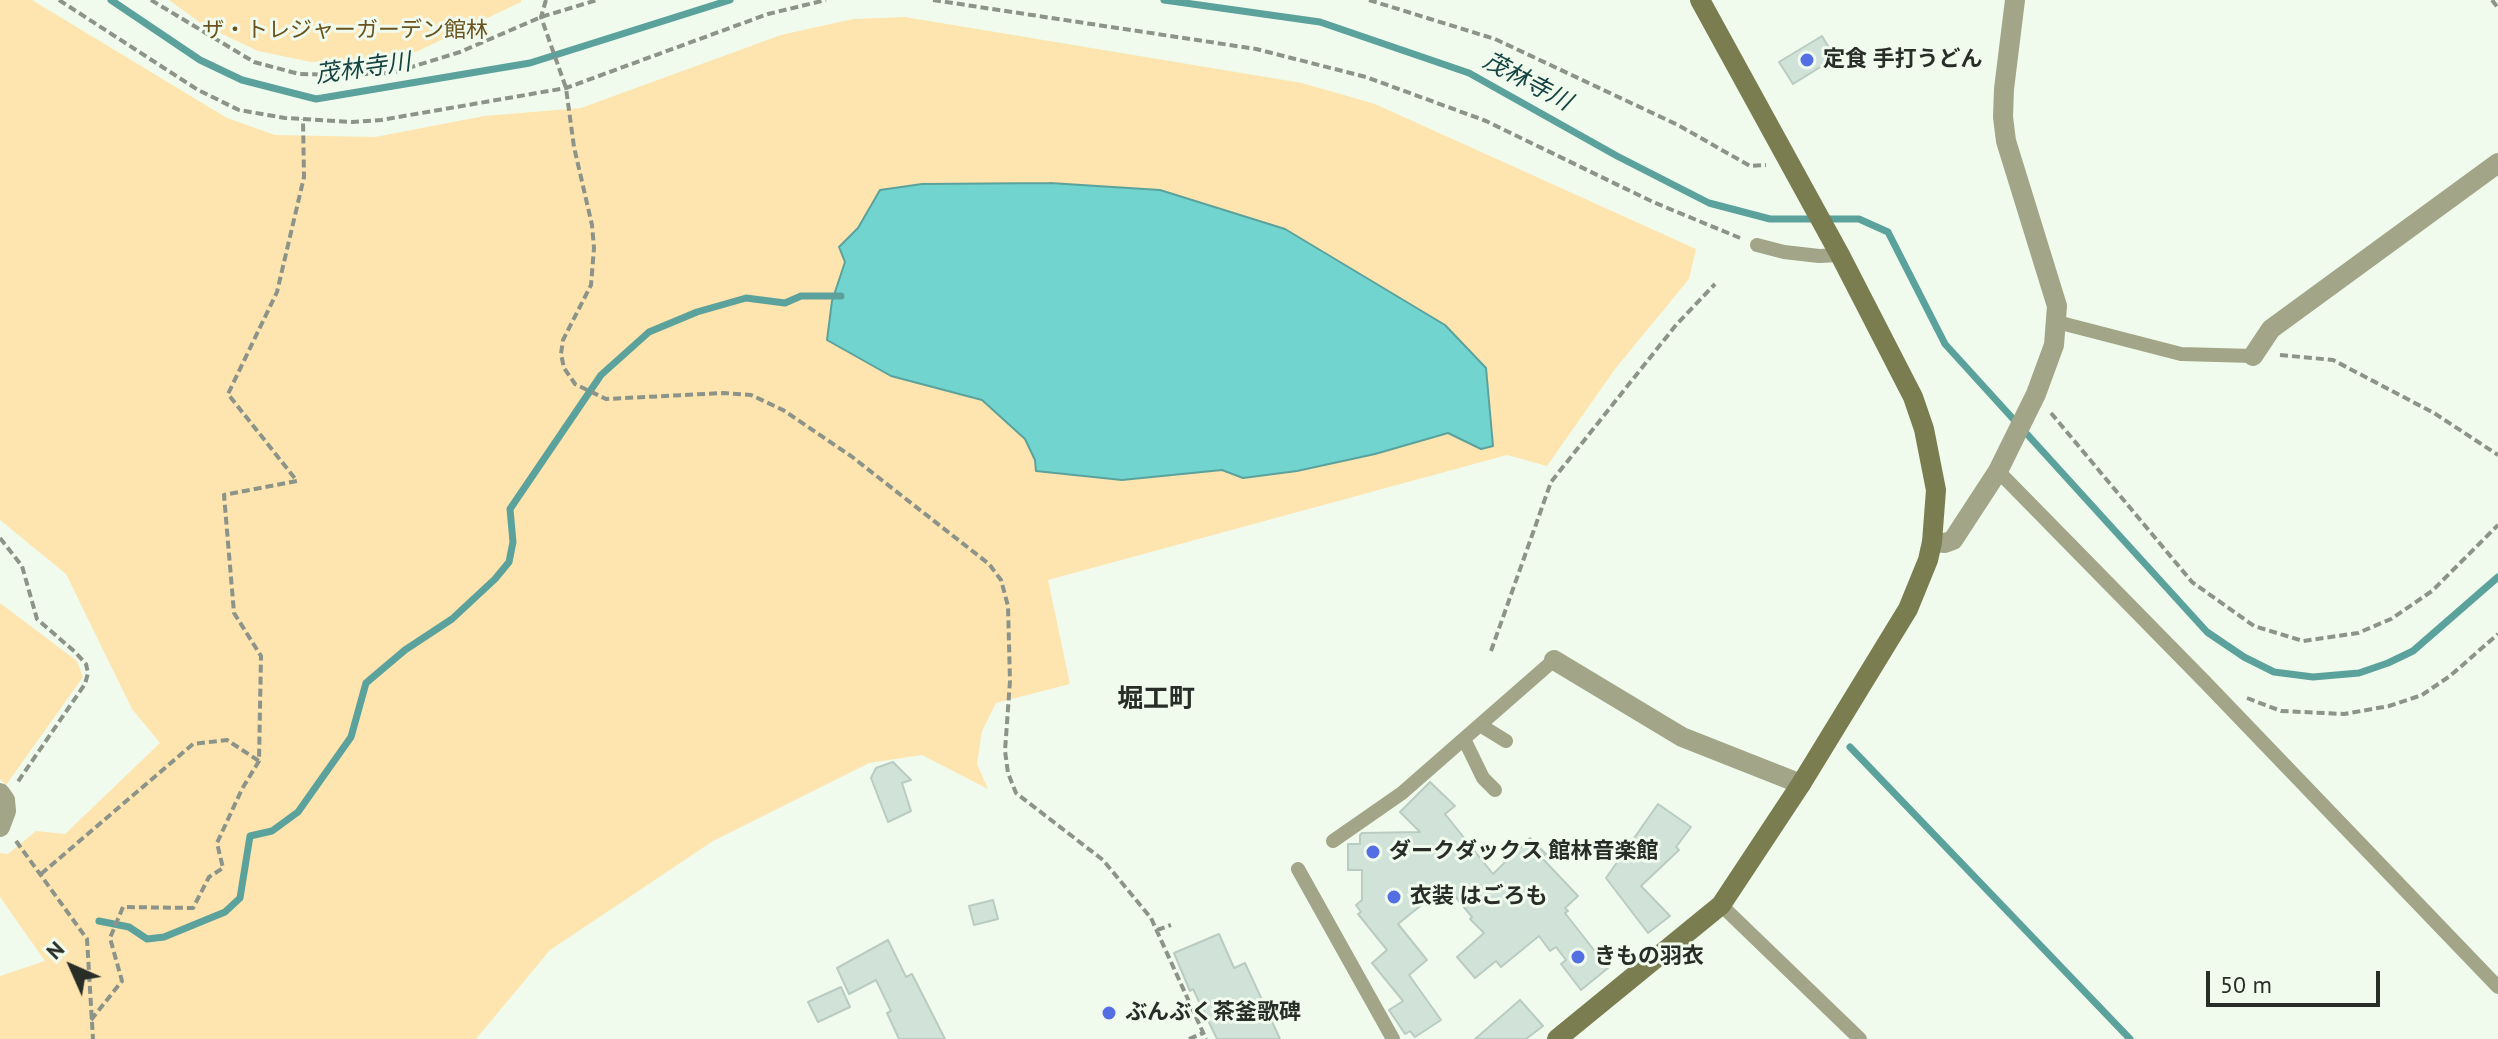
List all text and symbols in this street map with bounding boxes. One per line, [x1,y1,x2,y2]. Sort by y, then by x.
park label: ザ・トレジャーガーデン館林 [202,18,488,44]
water label: 茂林寺川 [1478,47,1576,117]
place label: 定食 手打うどん [1823,47,1983,73]
water label: 茂林寺川 [313,48,413,90]
marker: 定食 手打うどん [1798,51,1816,69]
district label: 堀工町 [1117,684,1195,716]
place label: ダークダックス 館林音楽館 [1389,839,1659,865]
marker: ダークダックス 館林音楽館 [1364,843,1382,861]
place label: 衣装 はごろも [1410,884,1548,910]
marker: 衣装 はごろも [1385,888,1403,906]
north arrow [32,927,112,1007]
text: N [40,935,70,965]
place label: きもの羽衣 [1594,944,1704,970]
marker: きもの羽衣 [1569,948,1587,966]
scale bar [2210,955,2384,1005]
text: 50 m [2220,969,2272,1000]
place label: ぶんぶく茶釜歌碑 [1125,1000,1301,1026]
marker: ぶんぶく茶釜歌碑 [1100,1004,1118,1022]

